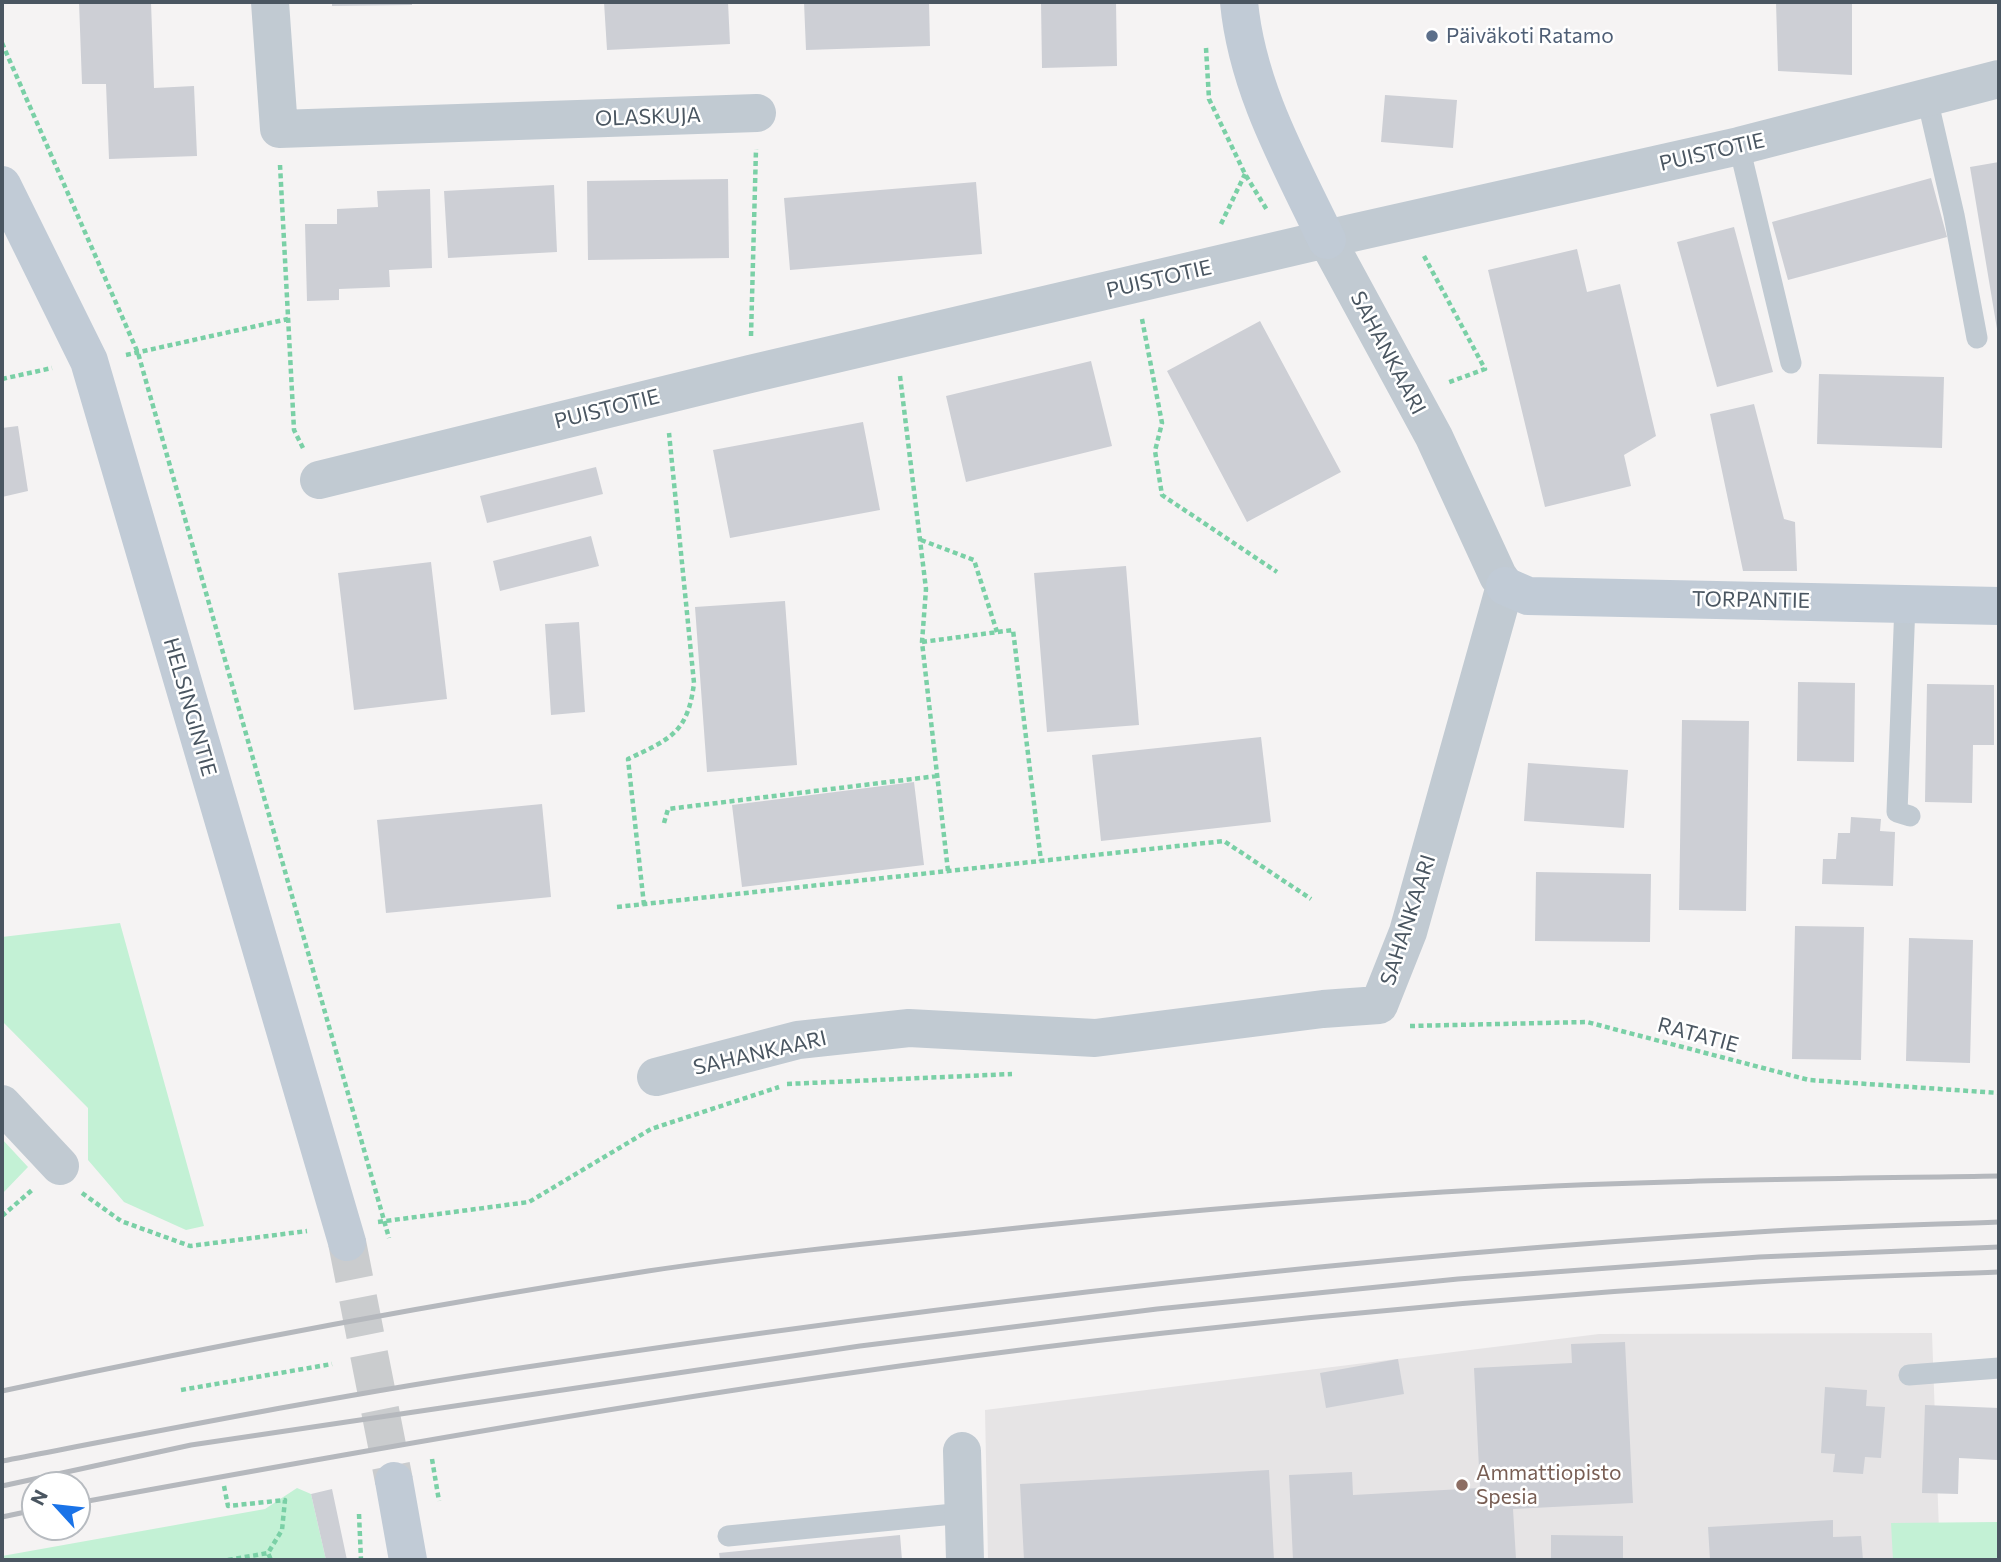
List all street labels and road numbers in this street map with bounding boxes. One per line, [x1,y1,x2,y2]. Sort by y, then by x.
street label: OLASKUJA [595,103,701,131]
street label: PUISTOTIE [1657,128,1767,176]
street label: PUISTOTIE [1104,255,1214,303]
street label: SAHANKAARI [1345,287,1431,419]
street label: PUISTOTIE [552,384,662,434]
street label: TORPANTIE [1692,586,1810,614]
street label: HELSINGINTIE [158,635,222,779]
street label: SAHANKAARI [1375,851,1441,989]
street label: RATATIE [1655,1012,1741,1058]
street label: SAHANKAARI [691,1025,829,1081]

